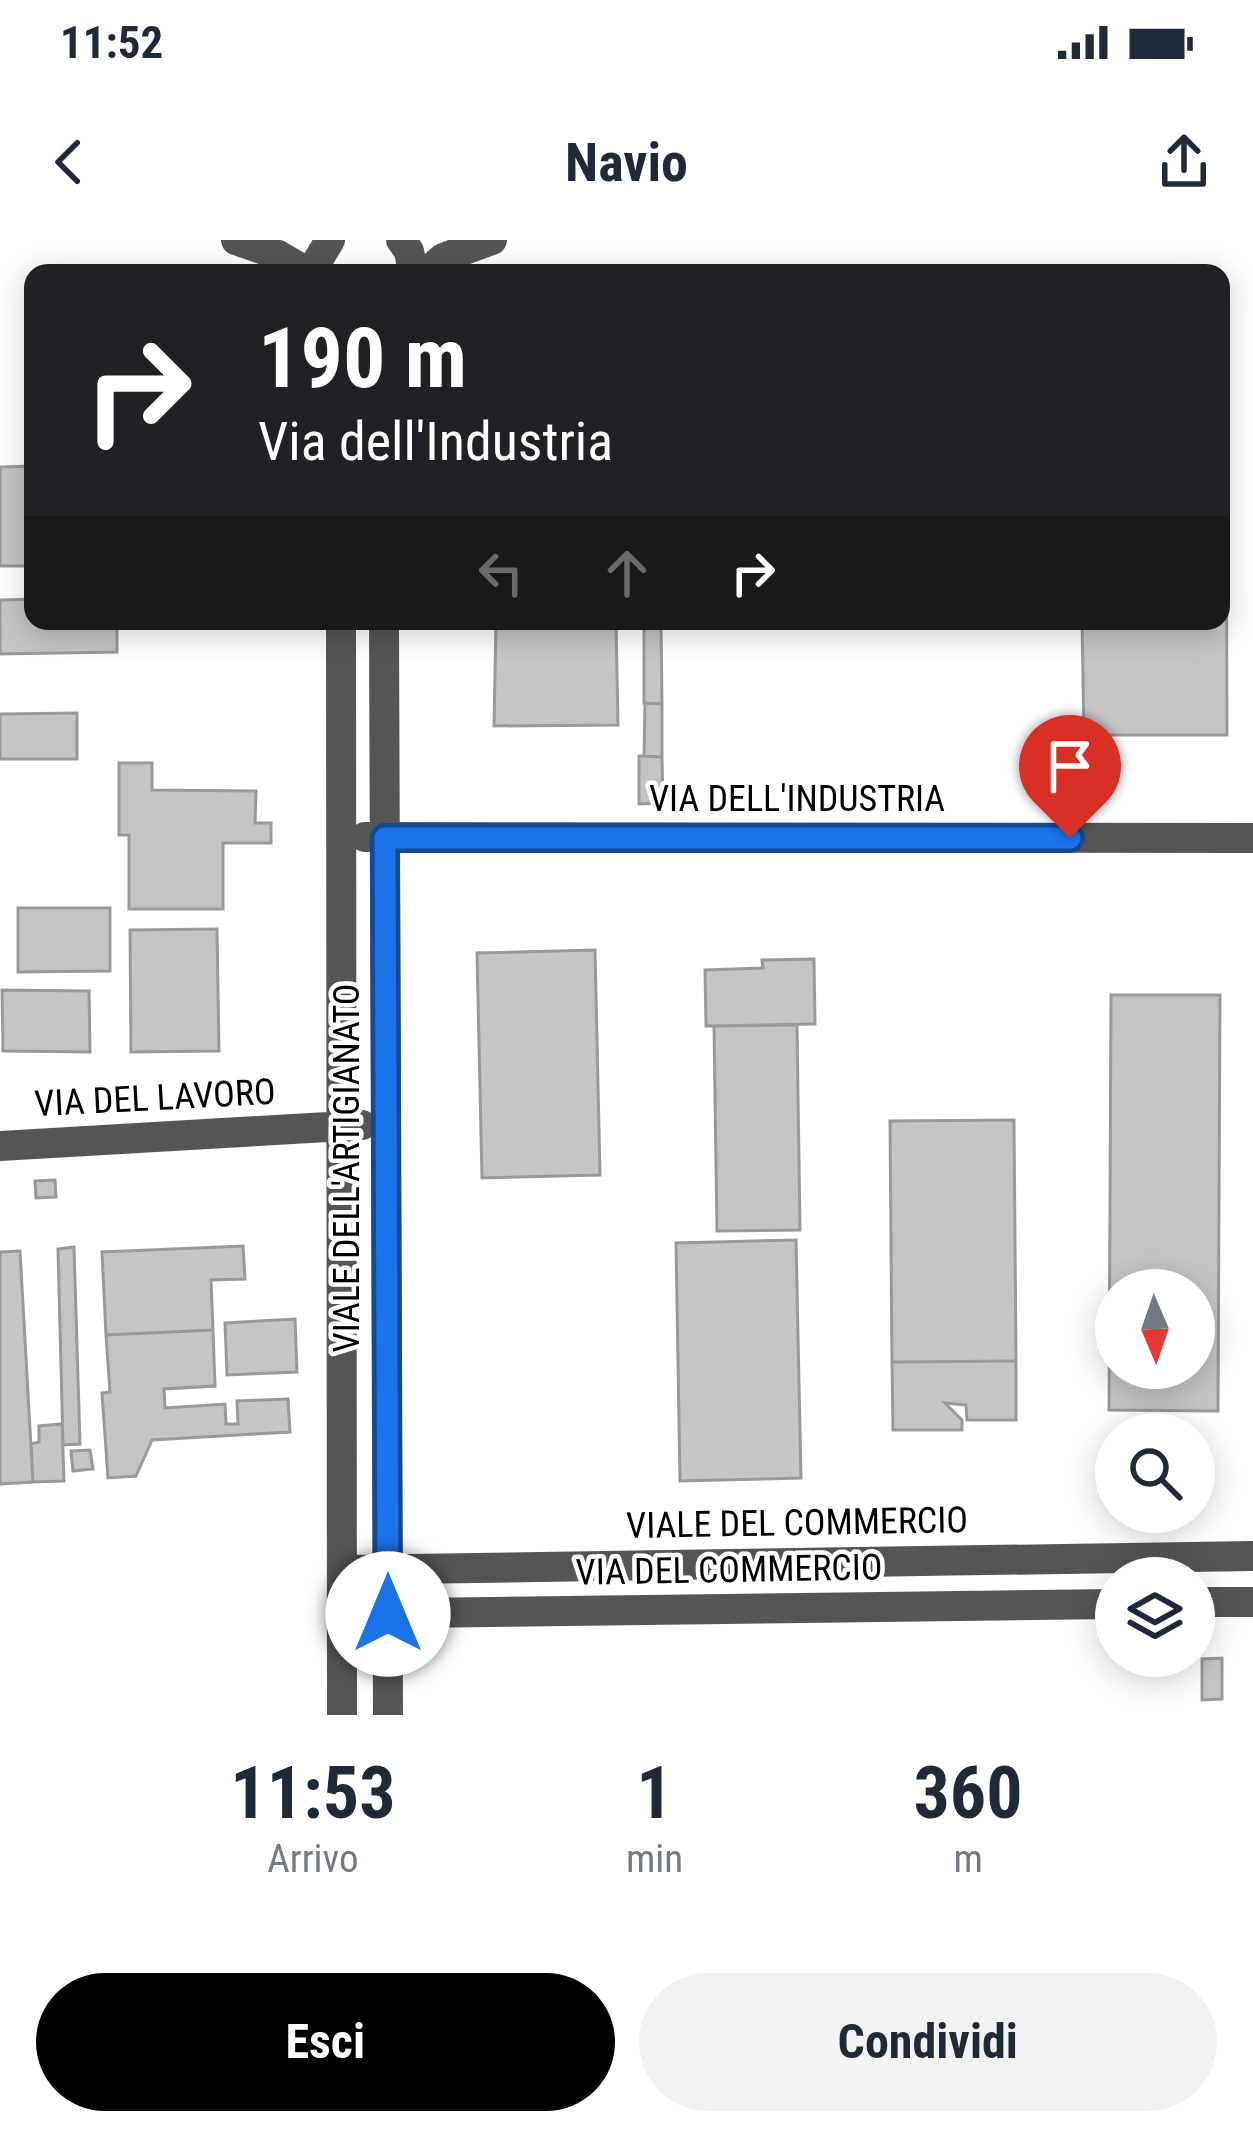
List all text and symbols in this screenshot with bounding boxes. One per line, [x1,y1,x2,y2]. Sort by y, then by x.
text: 11:52 [60,16,163,69]
icon: back [36,129,102,195]
icon: share [1151,129,1217,195]
text: Navio [565,131,688,194]
text: 190 m [258,309,467,408]
icon: right [60,312,216,468]
text: Via dell'Industria [258,410,613,473]
icon: left [468,540,534,606]
icon: ahead [594,540,660,606]
icon: right [720,540,786,606]
pin [1019,715,1121,838]
icon: arrive [1037,733,1103,799]
street label: VIA DELL'INDUSTRIA [649,778,945,820]
street label: VIALE DELL'ARTIGIANATO [326,984,368,1352]
street label: VIA DEL LAVORO [33,1071,277,1125]
north arrow [1095,1269,1215,1389]
map controls [1095,1269,1215,1677]
button: search [1095,1413,1215,1533]
street label: VIALE DEL COMMERCIO [626,1499,968,1547]
street label: VIA DEL COMMERCIO [575,1546,883,1594]
position arrow [325,1551,451,1677]
button: layers [1095,1557,1215,1677]
text: 11:53 [230,1751,396,1836]
text: 1 [636,1751,673,1836]
text: 360 [913,1751,1023,1836]
text: Arrivo [267,1836,359,1882]
text: min [626,1836,683,1882]
text: m [953,1836,983,1882]
button: Esci [36,1973,615,2111]
button: Condividi [639,1973,1217,2111]

